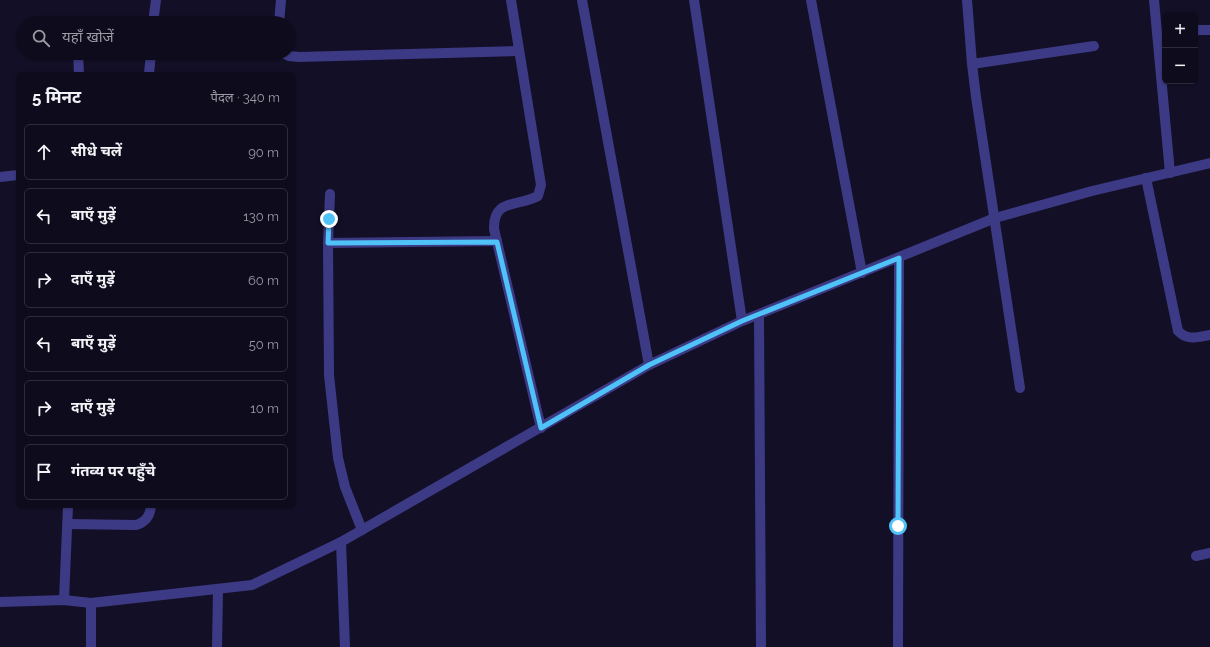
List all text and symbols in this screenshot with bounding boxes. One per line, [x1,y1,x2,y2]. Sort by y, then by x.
map controls [1162,12,1198,84]
button: + [1162,12,1198,48]
search box [16,16,296,60]
icon: search [30,27,52,49]
text: यहाँ खोजें [62,28,114,46]
button: − [1162,48,1198,84]
text: 5 मिनट [32,87,81,107]
text: पैदल · 340 m [211,90,280,105]
icon: ahead [33,141,55,163]
text: सीधे चलें [71,142,122,160]
text: 90 m [248,145,279,160]
icon: left [33,205,55,227]
text: बाएँ मुड़ें [71,206,116,224]
text: 130 m [243,209,279,224]
route end [320,210,338,228]
icon: right [33,269,55,291]
text: दाएँ मुड़ें [71,270,115,288]
text: 60 m [248,273,279,288]
icon: left [33,333,55,355]
text: बाएँ मुड़ें [71,334,116,352]
text: 50 m [249,337,279,352]
icon: right [33,397,55,419]
text: दाएँ मुड़ें [71,398,115,416]
text: 10 m [250,401,279,416]
icon: arrive [33,461,55,483]
text: गंतव्य पर पहुँचे [71,462,155,480]
route start [889,517,907,535]

